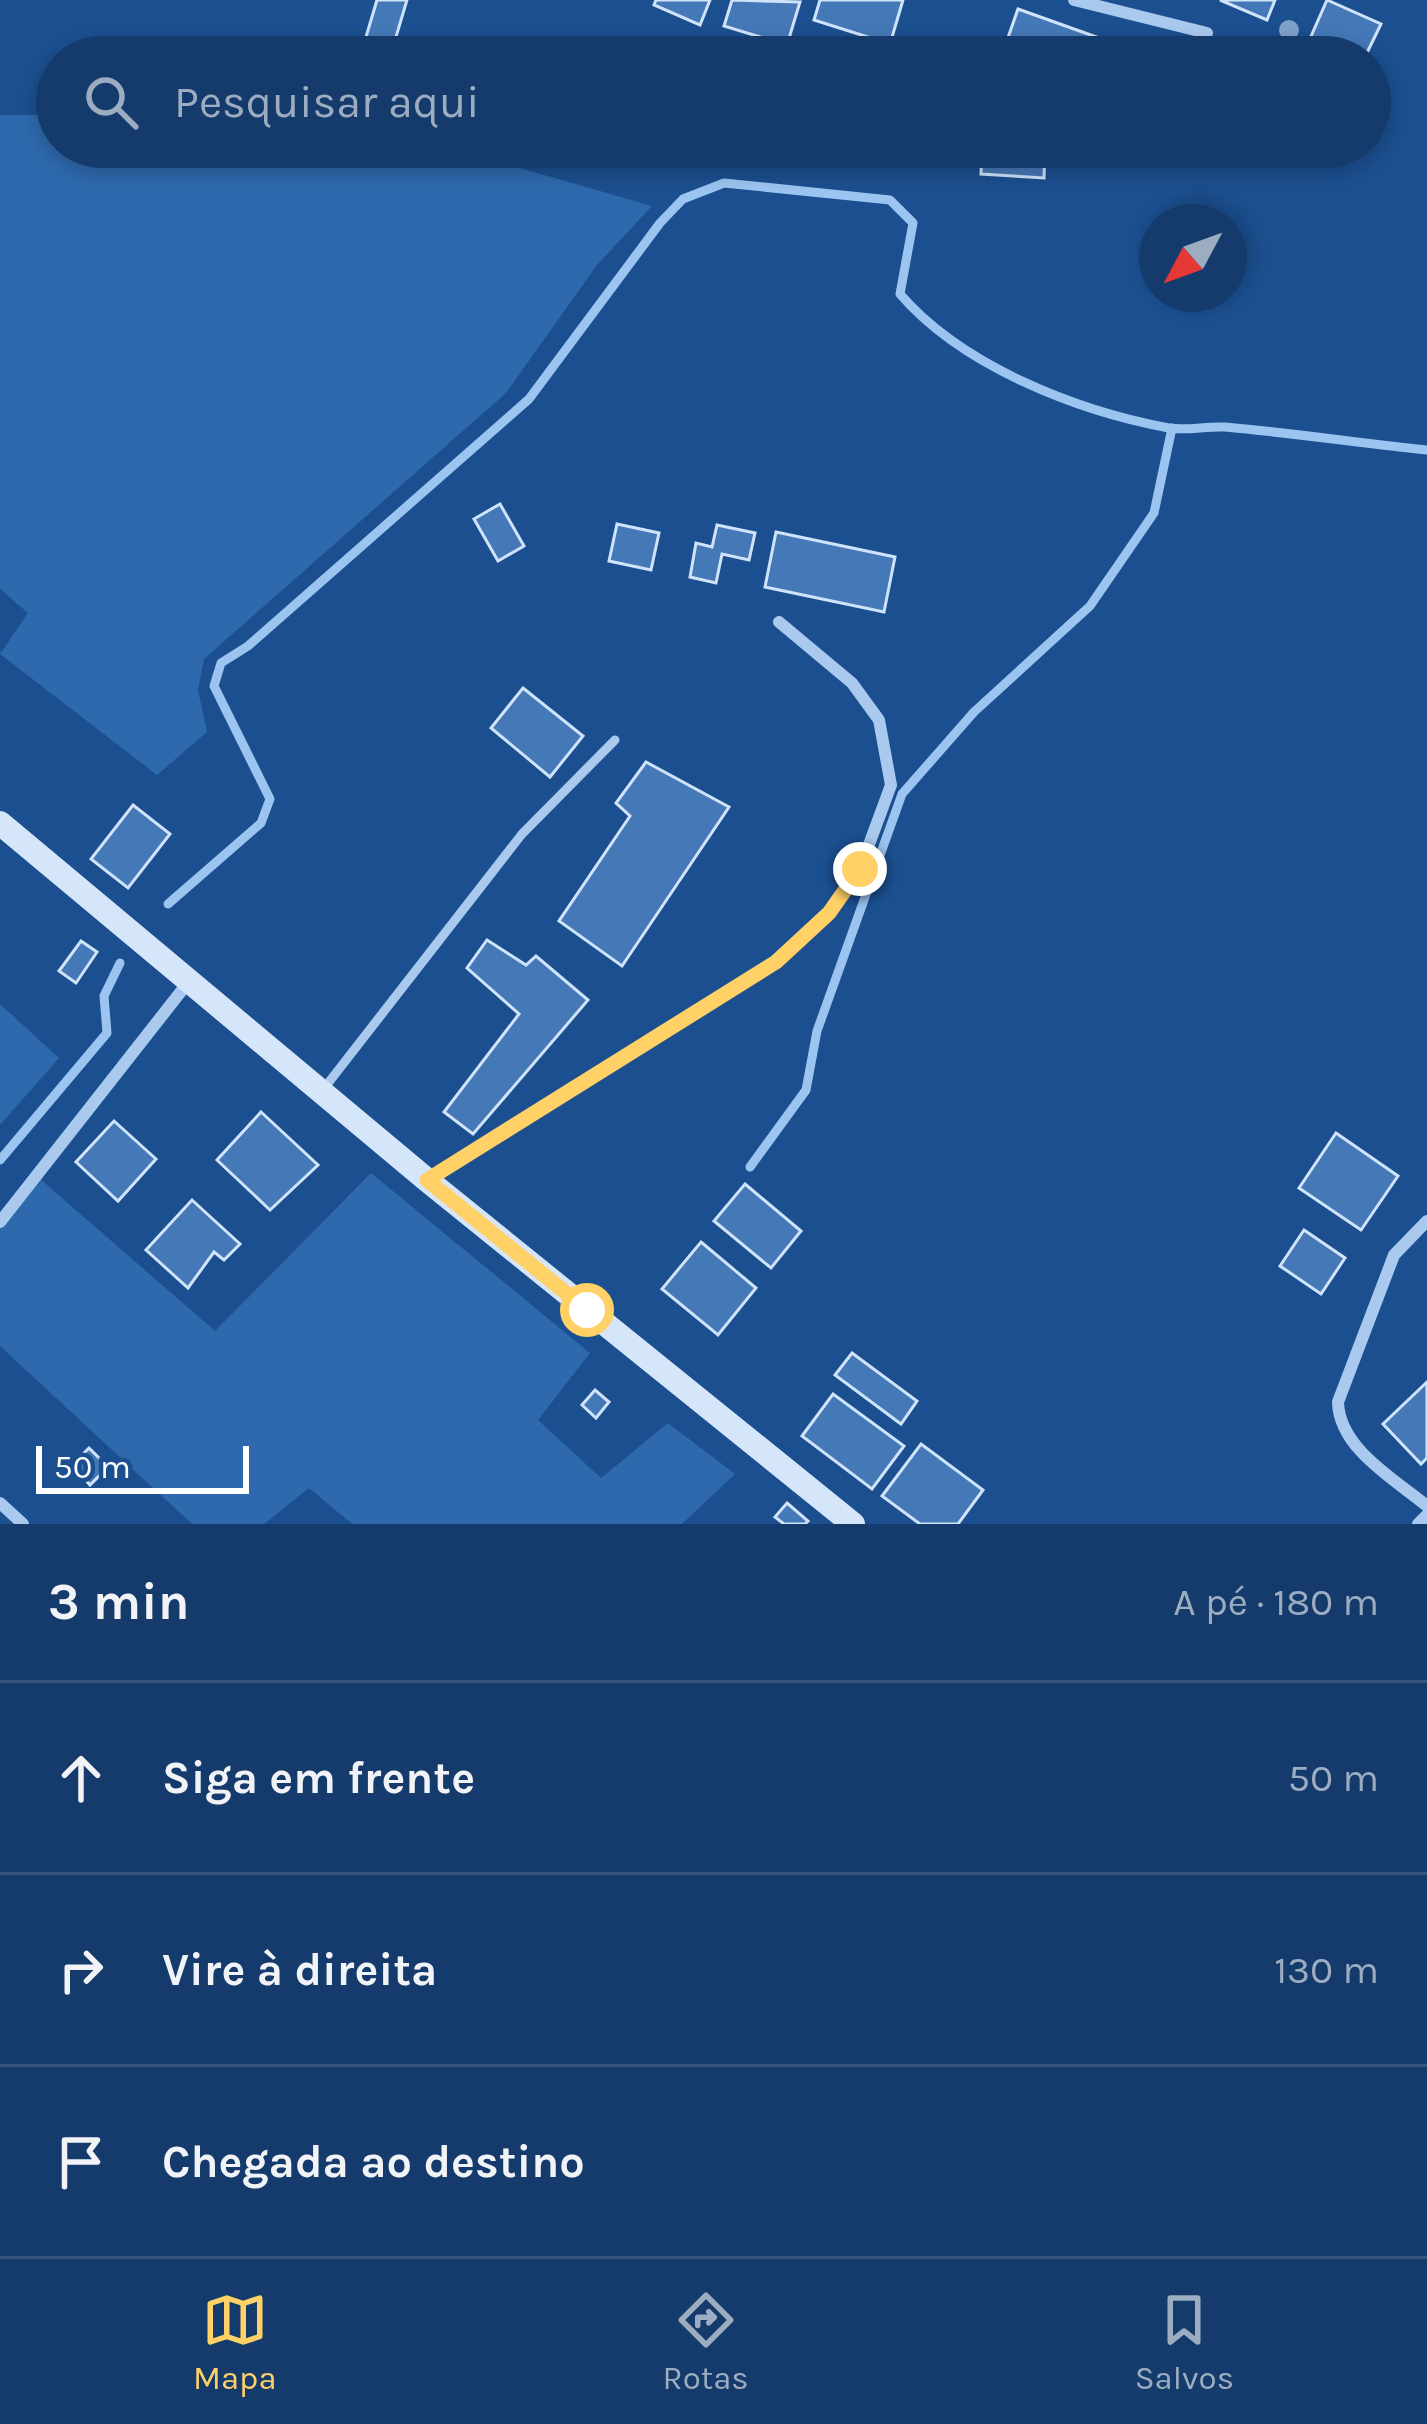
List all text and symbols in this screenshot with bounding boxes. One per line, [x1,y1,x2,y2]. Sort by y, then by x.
search box [36,36,1391,168]
icon: search [78,69,144,135]
text: Pesquisar aqui [174,76,480,128]
north arrow [1139,204,1247,312]
route end [833,842,887,896]
route start [560,1283,614,1337]
scale bar [36,1440,249,1493]
text: 50 m [54,1448,131,1486]
text: 3 min [48,1572,190,1632]
text: A pé · 180 m [1173,1579,1379,1625]
icon: ahead [48,1745,114,1811]
text: Siga em frente [162,1752,475,1804]
text: 50 m [1288,1755,1379,1801]
icon: right [48,1937,114,2003]
text: Vire à direita [162,1944,437,1996]
text: 130 m [1274,1947,1379,1993]
icon: arrive [48,2129,114,2195]
text: Chegada ao destino [162,2136,585,2188]
tab: Mapa [193,2287,277,2397]
tab: Rotas [663,2287,749,2397]
tab: Salvos [1135,2287,1234,2397]

